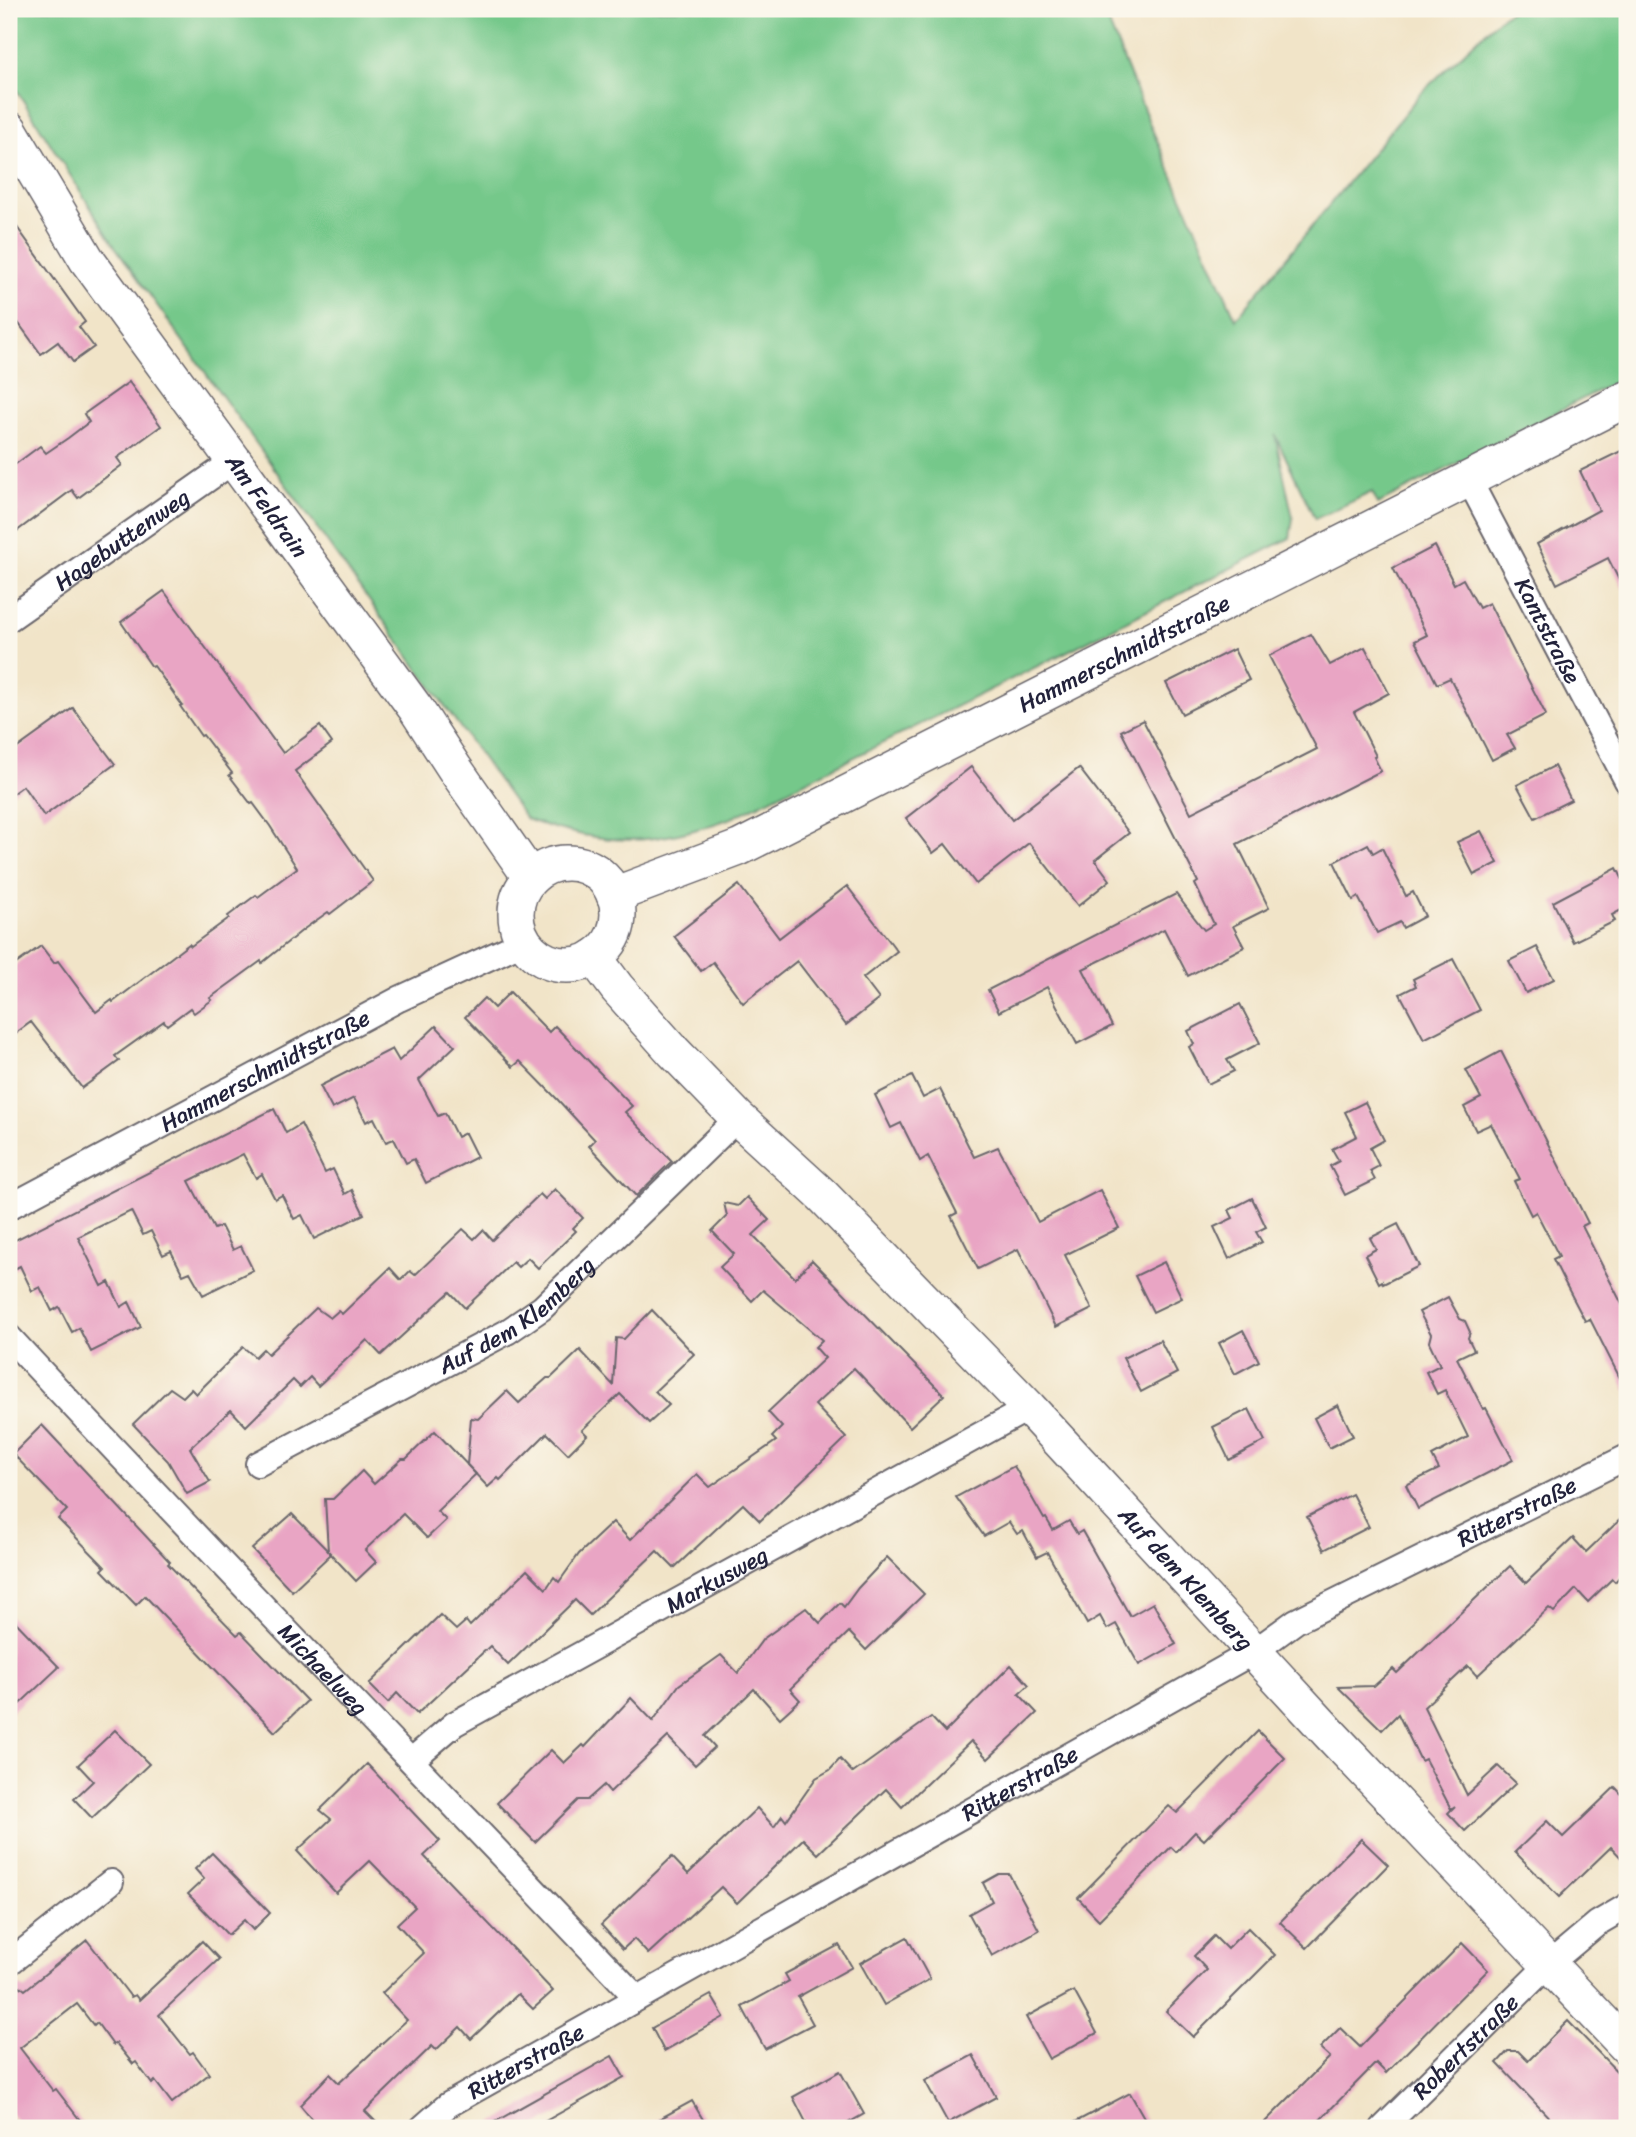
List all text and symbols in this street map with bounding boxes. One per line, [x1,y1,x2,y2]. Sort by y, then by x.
street label: Am Feldrain [214,444,319,567]
street label: Hagebuttenweg [45,477,199,602]
street label: Kantstraße [1503,570,1593,691]
street label: Hammerschmidtstraße [1011,582,1238,724]
street label: Hammerschmidtstraße [152,997,378,1144]
street label: Auf dem Klemberg [430,1246,605,1386]
street label: Ritterstraße [1450,1464,1584,1559]
street label: Auf dem Klemberg [1107,1495,1265,1661]
street label: Markusweg [658,1534,776,1625]
street label: Michaelweg [268,1613,379,1726]
street label: Ritterstraße [954,1734,1086,1833]
street label: Robertstraße [1402,1983,1529,2110]
street label: Ritterstraße [459,2012,592,2111]

